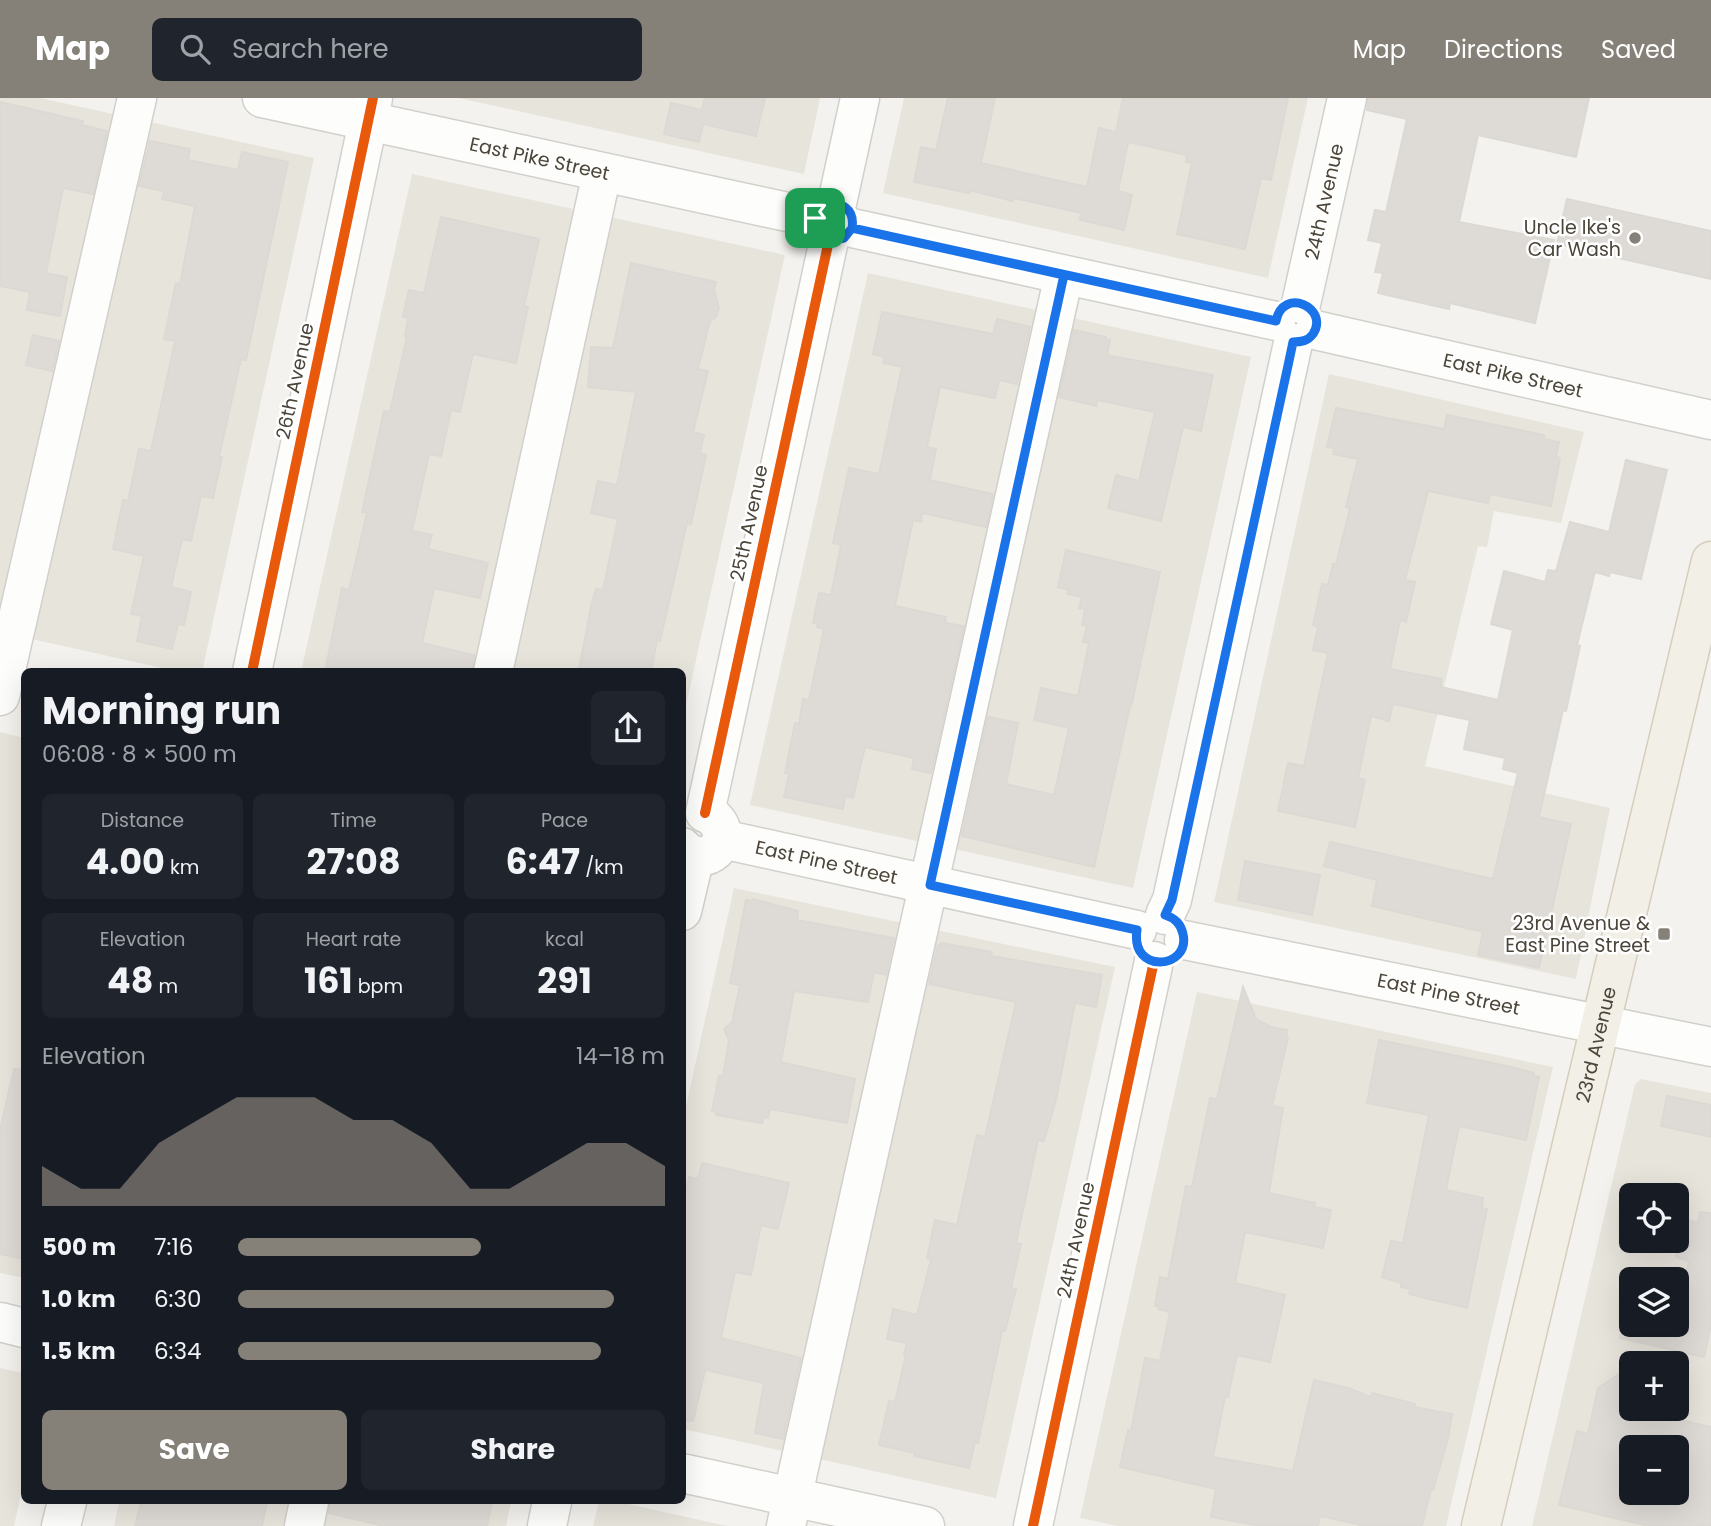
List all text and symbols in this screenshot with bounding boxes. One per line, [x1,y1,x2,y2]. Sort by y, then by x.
search box [152,18,642,81]
text: Map [35,25,110,72]
icon: search [176,30,214,68]
text: Search here [232,31,389,67]
text: Map [1353,33,1406,66]
text: Directions [1444,33,1563,66]
text: Saved [1601,33,1676,66]
street label: East Pike Street [467,130,612,187]
street label: 24th Avenue [1298,141,1350,262]
pin [785,188,845,248]
icon: arrive [796,199,834,237]
place label: Uncle Ike's Car Wash [1524,214,1621,263]
marker: Uncle Ike's Car Wash [1627,230,1643,246]
street label: 26th Avenue [269,320,321,442]
street label: East Pike Street [1440,346,1586,404]
street label: 25th Avenue [723,462,775,584]
text: Morning run [42,684,281,737]
button: share [591,691,665,765]
text: 06:08 · 8 × 500 m [42,738,237,770]
text: Distance [101,807,184,834]
text: Time [330,807,377,834]
text: Pace [541,807,588,834]
street label: East Pine Street [753,833,900,891]
text: 4.00 [86,837,165,886]
text: 27:08 [306,837,401,886]
text: 6:47 [505,837,580,886]
text: km [165,854,199,881]
text: /km [580,854,624,881]
place label: 23rd Avenue & East Pine Street [1505,910,1650,959]
text: Elevation [100,926,185,953]
text: Heart rate [306,926,401,953]
text: kcal [545,926,584,953]
marker: 23rd Avenue & East Pine Street [1656,926,1672,942]
text: 48 [107,956,153,1005]
text: 161 [304,956,353,1005]
text: 291 [537,956,592,1005]
street label: East Pine Street [1375,966,1522,1021]
text: m [153,973,178,1000]
text: bpm [353,973,403,1000]
street label: 23rd Avenue [1569,984,1623,1105]
text: Elevation [42,1040,146,1072]
text: 14–18 m [576,1040,665,1072]
street label: 24th Avenue [1050,1179,1102,1301]
map controls [1619,1183,1689,1505]
button: locate [1619,1183,1689,1253]
text: 500 m [42,1231,116,1263]
text: 7:16 [154,1231,193,1263]
button: layers [1619,1267,1689,1337]
text: 1.0 km [42,1283,116,1315]
text: 6:30 [154,1283,202,1315]
text: 1.5 km [42,1335,116,1367]
text: 6:34 [154,1335,202,1367]
button: + [1619,1351,1689,1421]
button: Save [42,1410,347,1490]
button: Share [361,1410,665,1490]
button: − [1619,1435,1689,1505]

